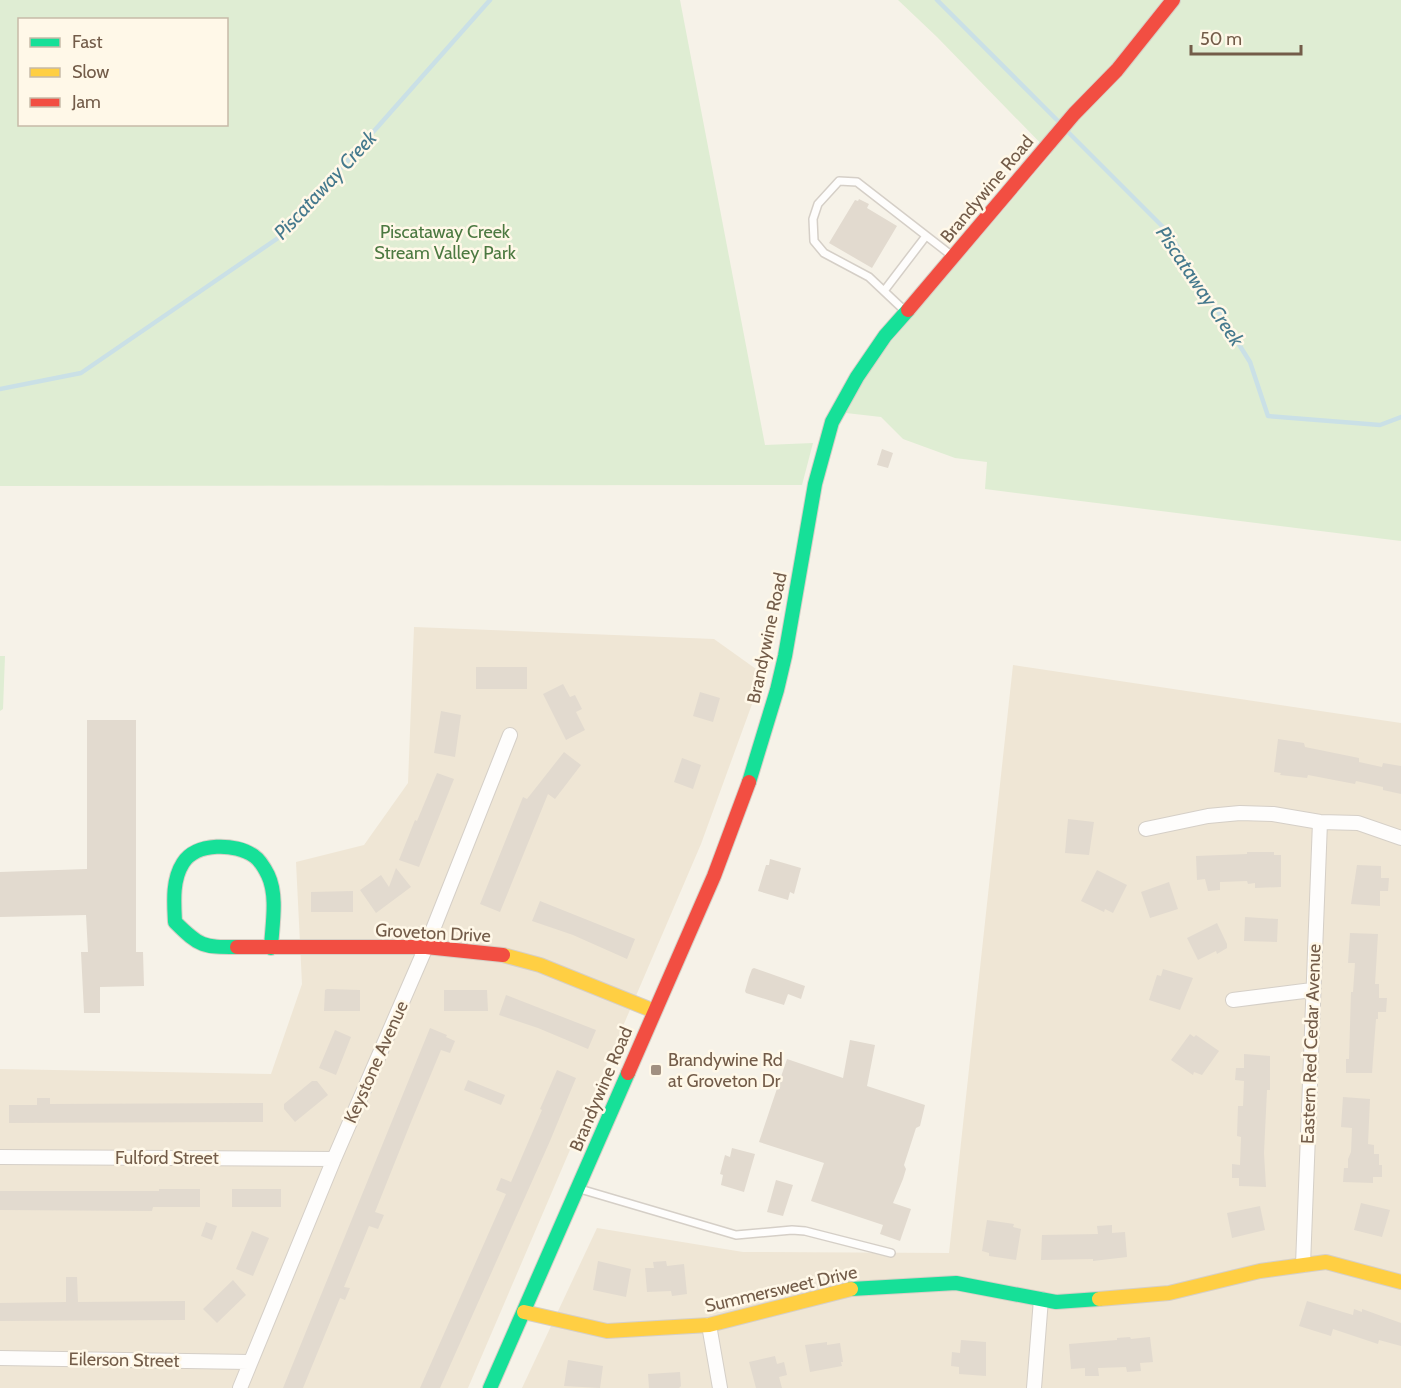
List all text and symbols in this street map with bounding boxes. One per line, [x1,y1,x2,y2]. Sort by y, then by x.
legend [18,18,228,126]
scale bar [1191,18,1300,56]
text: 50 m [1200,28,1242,50]
text: Fast [72,31,103,53]
text: Slow [72,61,109,83]
text: Jam [71,91,101,113]
water label: Piscataway Creek [269,125,382,244]
street label: Brandywine Road [936,131,1038,247]
park label: Piscataway Creek Stream Valley Park [374,221,517,264]
water label: Piscataway Creek [1151,221,1250,352]
street label: Brandywine Road [742,571,792,705]
street label: Groveton Drive [375,919,491,947]
street label: Eastern Red Cedar Avenue [1297,944,1325,1144]
street label: Keystone Avenue [339,997,413,1127]
street label: Brandywine Road [565,1023,637,1155]
place label: Brandywine Rd at Groveton Dr [668,1049,783,1092]
marker: Brandywine Rd at Groveton Dr [649,1063,663,1077]
street label: Fulford Street [115,1147,219,1169]
street label: Summersweet Drive [703,1261,859,1317]
street label: Eilerson Street [68,1348,180,1372]

